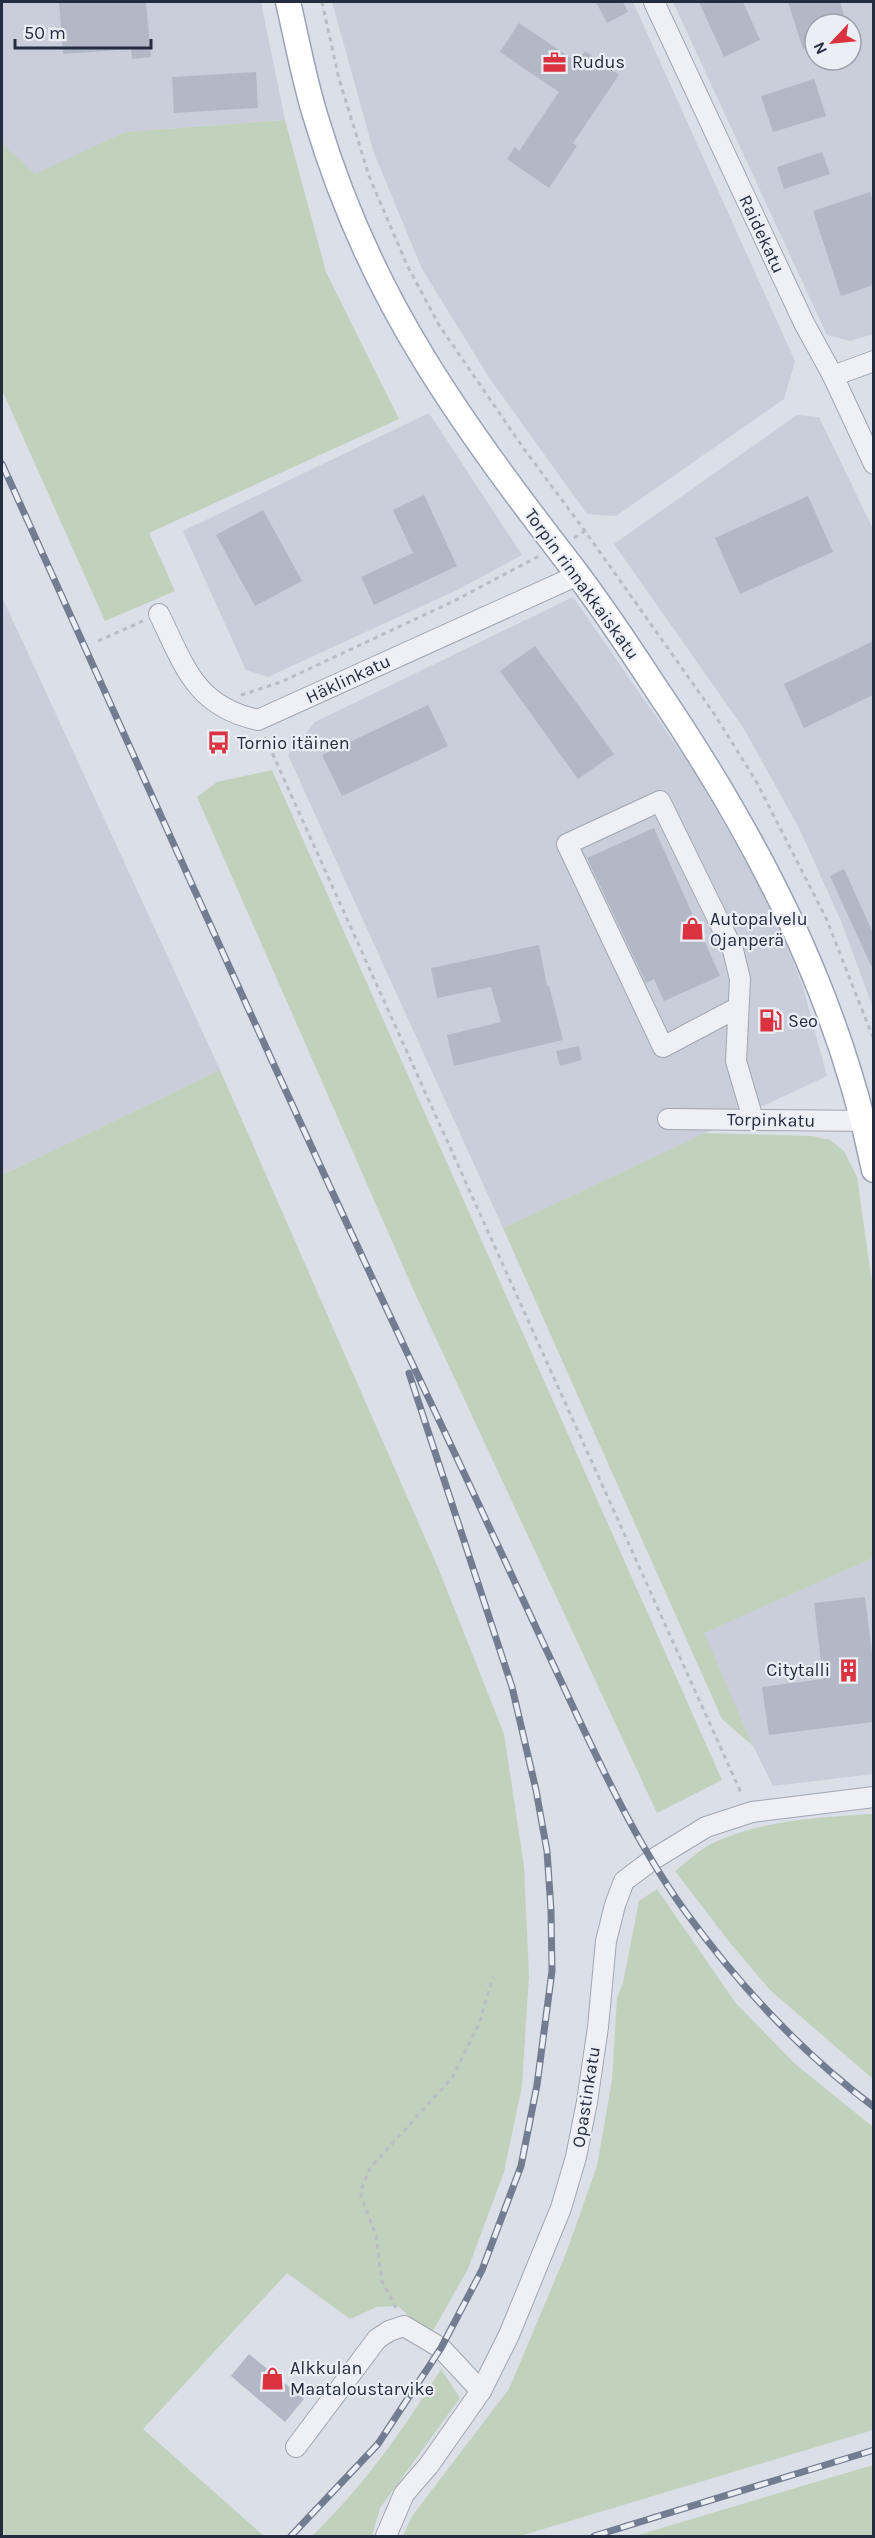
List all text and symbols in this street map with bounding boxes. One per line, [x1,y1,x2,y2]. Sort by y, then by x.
scale bar [15,12,152,50]
north arrow [803,12,863,72]
text: 50 m [24,22,66,44]
text: N [809,39,831,58]
office icon: Rudus [541,49,567,75]
place label: Rudus [572,51,625,73]
street label: Raidekatu [734,191,790,277]
street label: Torpin rinnakkaiskatu [520,504,644,664]
street label: Häklinkatu [302,650,394,708]
bus stop icon: Tornio itäinen [206,730,232,756]
place label: Tornio itäinen [237,732,350,754]
place label: Autopalvelu Ojanperä [710,908,808,951]
shop icon: Autopalvelu Ojanperä [679,916,705,942]
fuel station icon: Seo [757,1008,783,1034]
place label: Seo [788,1010,818,1032]
street label: Torpinkatu [727,1108,815,1132]
building icon: Citytalli [835,1657,861,1683]
place label: Citytalli [766,1659,830,1681]
street label: Opastinkatu [567,2045,605,2149]
place label: Alkkulan Maataloustarvike [290,2357,434,2400]
shop icon: Alkkulan Maataloustarvike [259,2365,285,2391]

